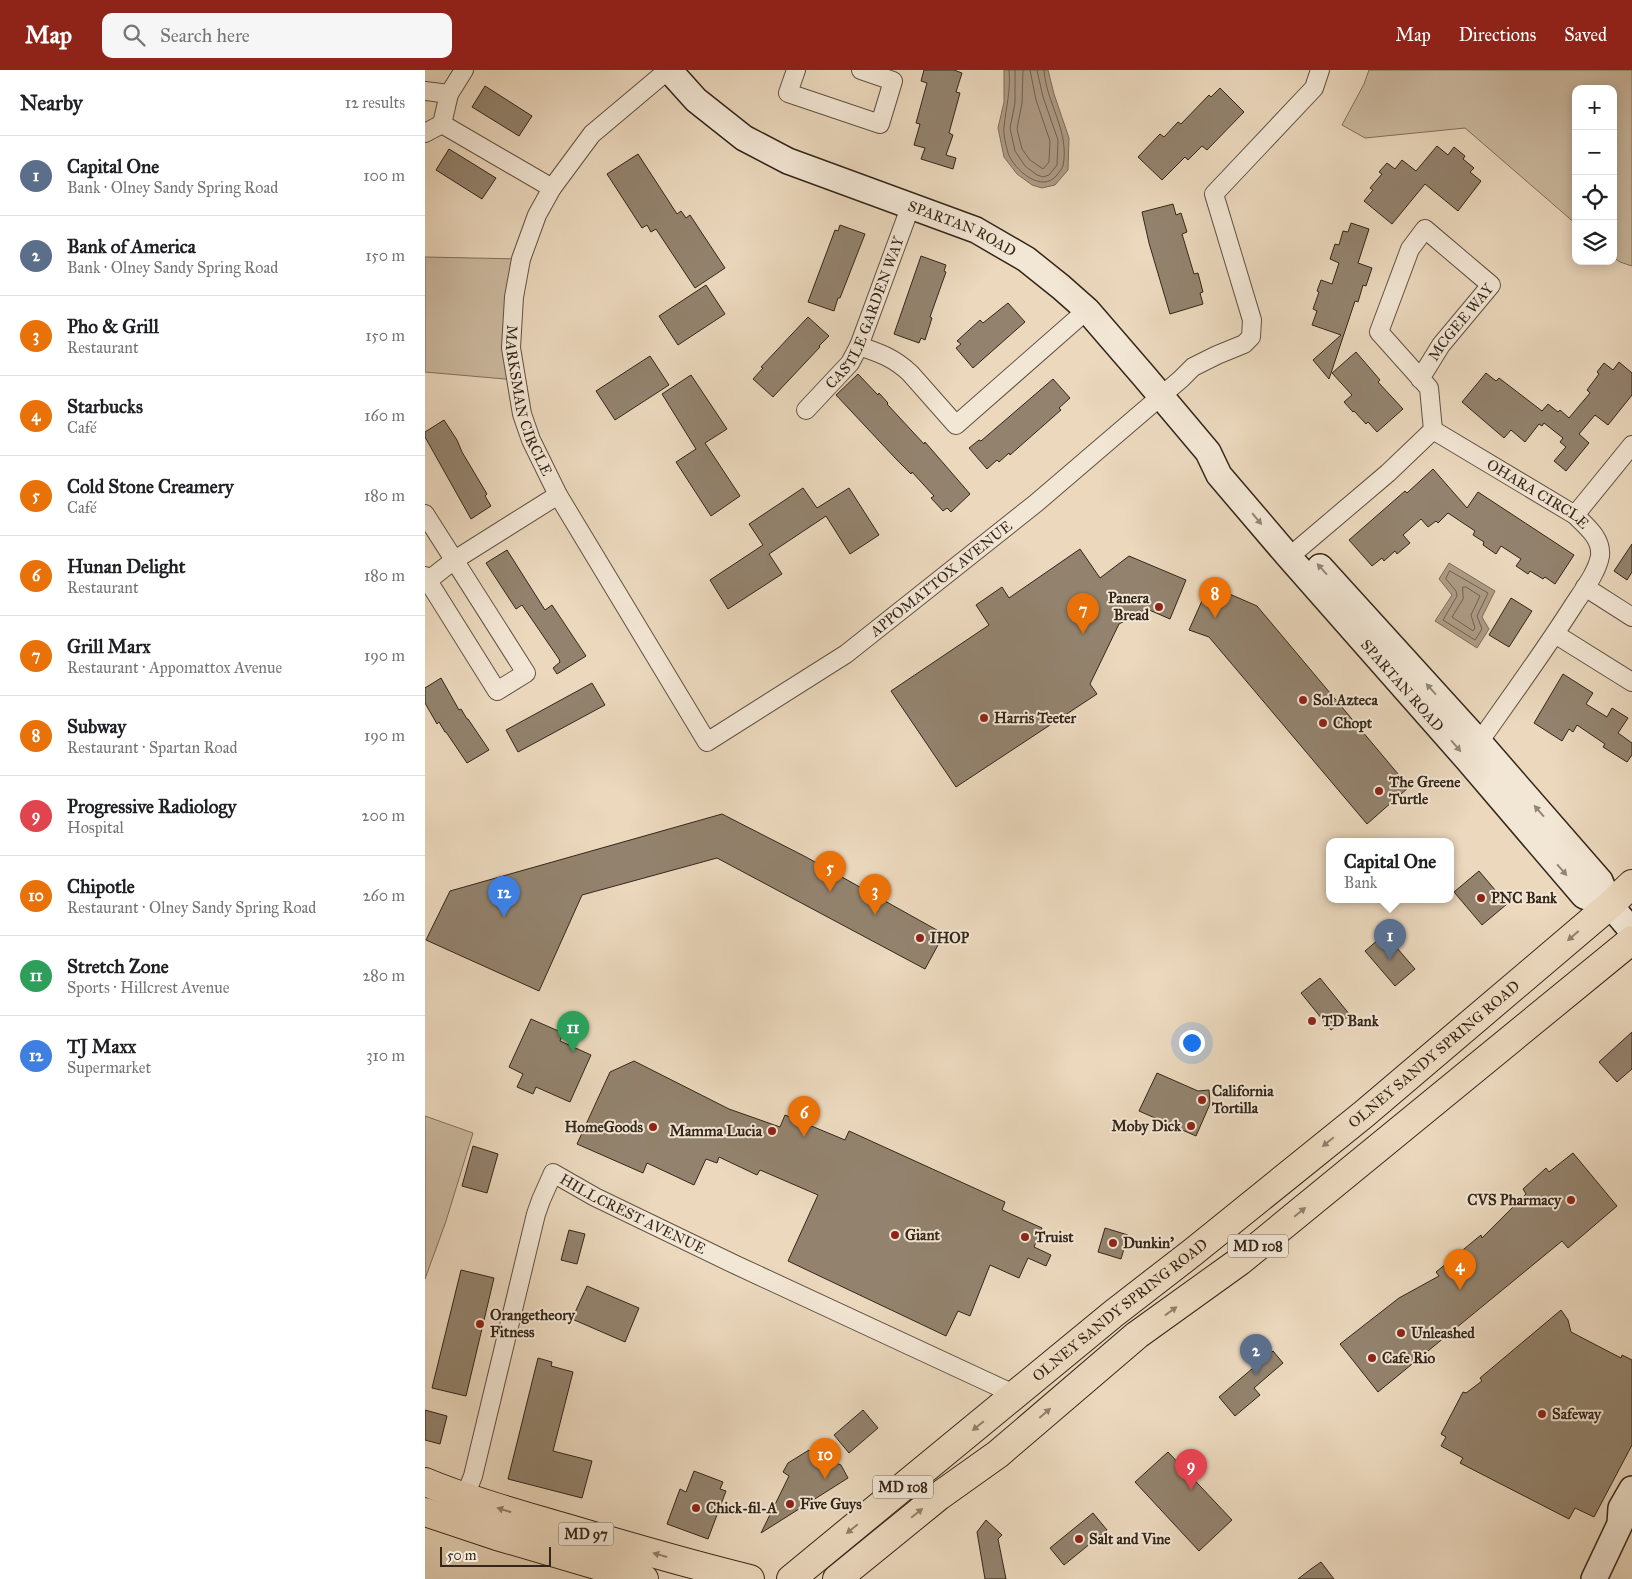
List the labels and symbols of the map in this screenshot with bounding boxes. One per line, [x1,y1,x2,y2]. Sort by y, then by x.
street label: SPARTAN ROAD [905,197,1020,260]
street label: CASTLE GARDEN WAY [822,234,908,393]
street label: MCGEE WAY [1424,280,1498,364]
street label: MARKSMAN CIRCLE [502,325,556,479]
street label: OHARA CIRCLE [1484,455,1593,533]
one-way arrow [1251,513,1262,526]
street label: APPOMATTOX AVENUE [866,517,1016,641]
one-way arrow [1316,563,1328,575]
pin: 8 [1199,577,1231,618]
place label: Panera Bread [1108,589,1150,624]
pin: 7 [1067,593,1099,634]
marker: Panera Bread [1153,601,1165,613]
street label: SPARTAN ROAD [1357,636,1448,735]
one-way arrow [1425,684,1437,696]
place label: Sol Azteca [1313,691,1378,709]
marker: Sol Azteca [1297,694,1309,706]
place label: Harris Teeter [994,709,1077,727]
marker: Harris Teeter [978,712,990,724]
place label: Chopt [1333,714,1373,733]
marker: Chopt [1317,717,1329,729]
one-way arrow [1450,740,1462,752]
place label: The Greene Turtle [1388,773,1461,808]
marker: The Greene Turtle [1373,785,1385,797]
one-way arrow [1533,805,1544,818]
pin: 5 [814,851,846,892]
one-way arrow [1556,864,1567,877]
pin: 3 [859,874,891,915]
pin: 12 [488,876,520,917]
place label: PNC Bank [1491,889,1558,907]
marker: PNC Bank [1475,892,1487,904]
pin: 1 [1374,919,1406,960]
place label: IHOP [930,929,970,947]
one-way arrow [1567,931,1580,942]
marker: IHOP [914,932,926,944]
street label: OLNEY SANDY SPRING ROAD [1345,977,1523,1132]
pin: 11 [557,1011,589,1052]
place label: TD Bank [1321,1012,1380,1030]
marker: TD Bank [1306,1015,1318,1027]
your location [1179,1030,1205,1056]
place label: California Tortilla [1211,1082,1274,1117]
marker: California Tortilla [1196,1094,1208,1106]
pin: 6 [788,1096,820,1137]
place label: Moby Dick [1112,1117,1182,1136]
place label: HomeGoods [564,1118,644,1136]
marker: Moby Dick [1185,1120,1197,1132]
marker: HomeGoods [647,1121,659,1133]
place label: Mamma Lucia [670,1122,763,1140]
marker: Mamma Lucia [766,1125,778,1137]
one-way arrow [1322,1137,1335,1148]
street label: HILLCREST AVENUE [557,1170,709,1258]
place label: CVS Pharmacy [1467,1191,1562,1210]
marker: CVS Pharmacy [1565,1194,1577,1206]
one-way arrow [1293,1206,1306,1217]
place label: Giant [905,1226,940,1244]
place label: Truist [1034,1228,1074,1246]
marker: Giant [889,1229,901,1241]
marker: Truist [1019,1231,1031,1243]
place label: Dunkin' [1123,1234,1174,1252]
road number: MD 108 [1228,1234,1288,1258]
street label: OLNEY SANDY SPRING ROAD [1029,1235,1211,1385]
marker: Dunkin' [1107,1237,1119,1249]
pin: 4 [1444,1249,1476,1290]
place label: Orangetheory Fitness [490,1306,576,1341]
one-way arrow [1164,1306,1178,1316]
marker: Orangetheory Fitness [474,1318,486,1330]
place label: Unleashed [1411,1324,1475,1342]
marker: Unleashed [1395,1327,1407,1339]
pin: 2 [1240,1334,1272,1375]
place label: Cafe Rio [1382,1349,1436,1367]
marker: Cafe Rio [1366,1352,1378,1364]
place label: Safeway [1552,1405,1602,1424]
one-way arrow [1038,1408,1051,1419]
marker: Safeway [1536,1408,1548,1420]
one-way arrow [972,1421,985,1432]
pin: 10 [809,1438,841,1479]
pin: 9 [1175,1449,1207,1490]
road number: MD 108 [873,1475,933,1498]
place label: Five Guys [800,1495,862,1514]
marker: Five Guys [784,1498,796,1510]
place label: Chick-fil-A [706,1499,778,1517]
marker: Chick-fil-A [690,1502,702,1514]
one-way arrow [497,1505,512,1513]
one-way arrow [910,1508,923,1519]
road number: MD 97 [559,1522,613,1546]
one-way arrow [846,1523,859,1534]
place label: Salt and Vine [1089,1530,1171,1548]
marker: Salt and Vine [1073,1533,1085,1545]
scale bar [440,1544,551,1567]
one-way arrow [653,1551,668,1559]

